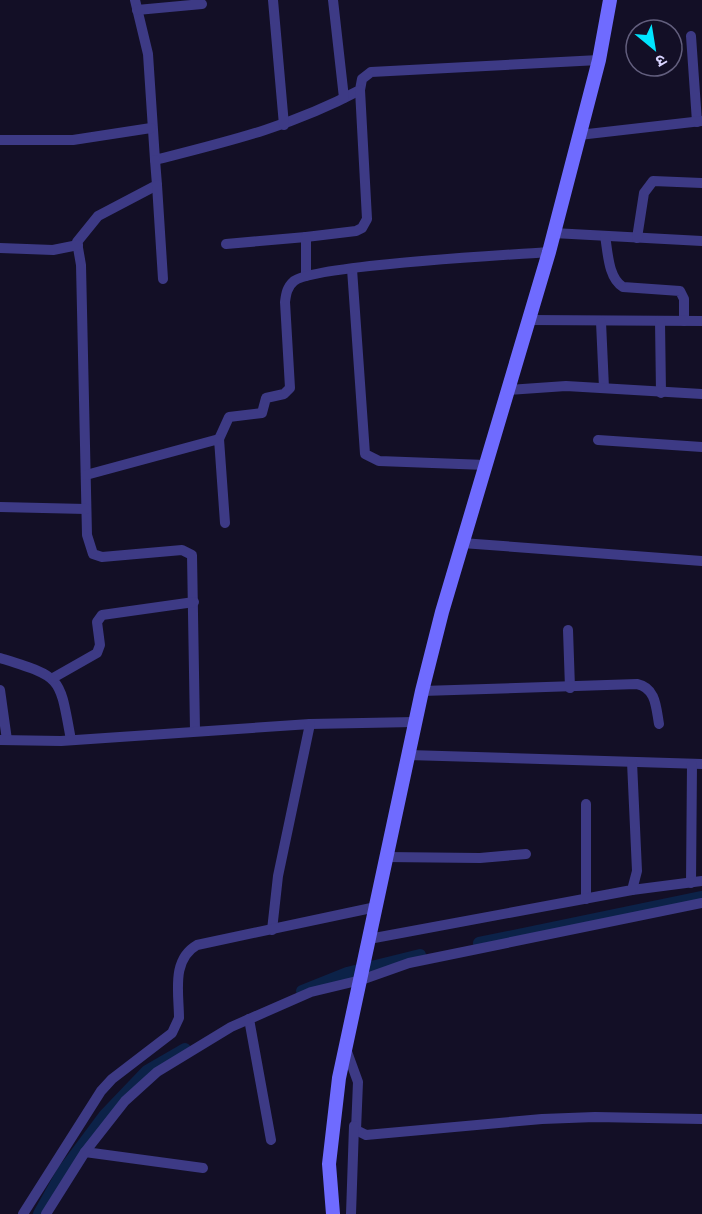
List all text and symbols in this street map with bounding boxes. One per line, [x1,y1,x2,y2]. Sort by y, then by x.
north arrow [624,18,684,78]
text: उ [652,50,671,72]

